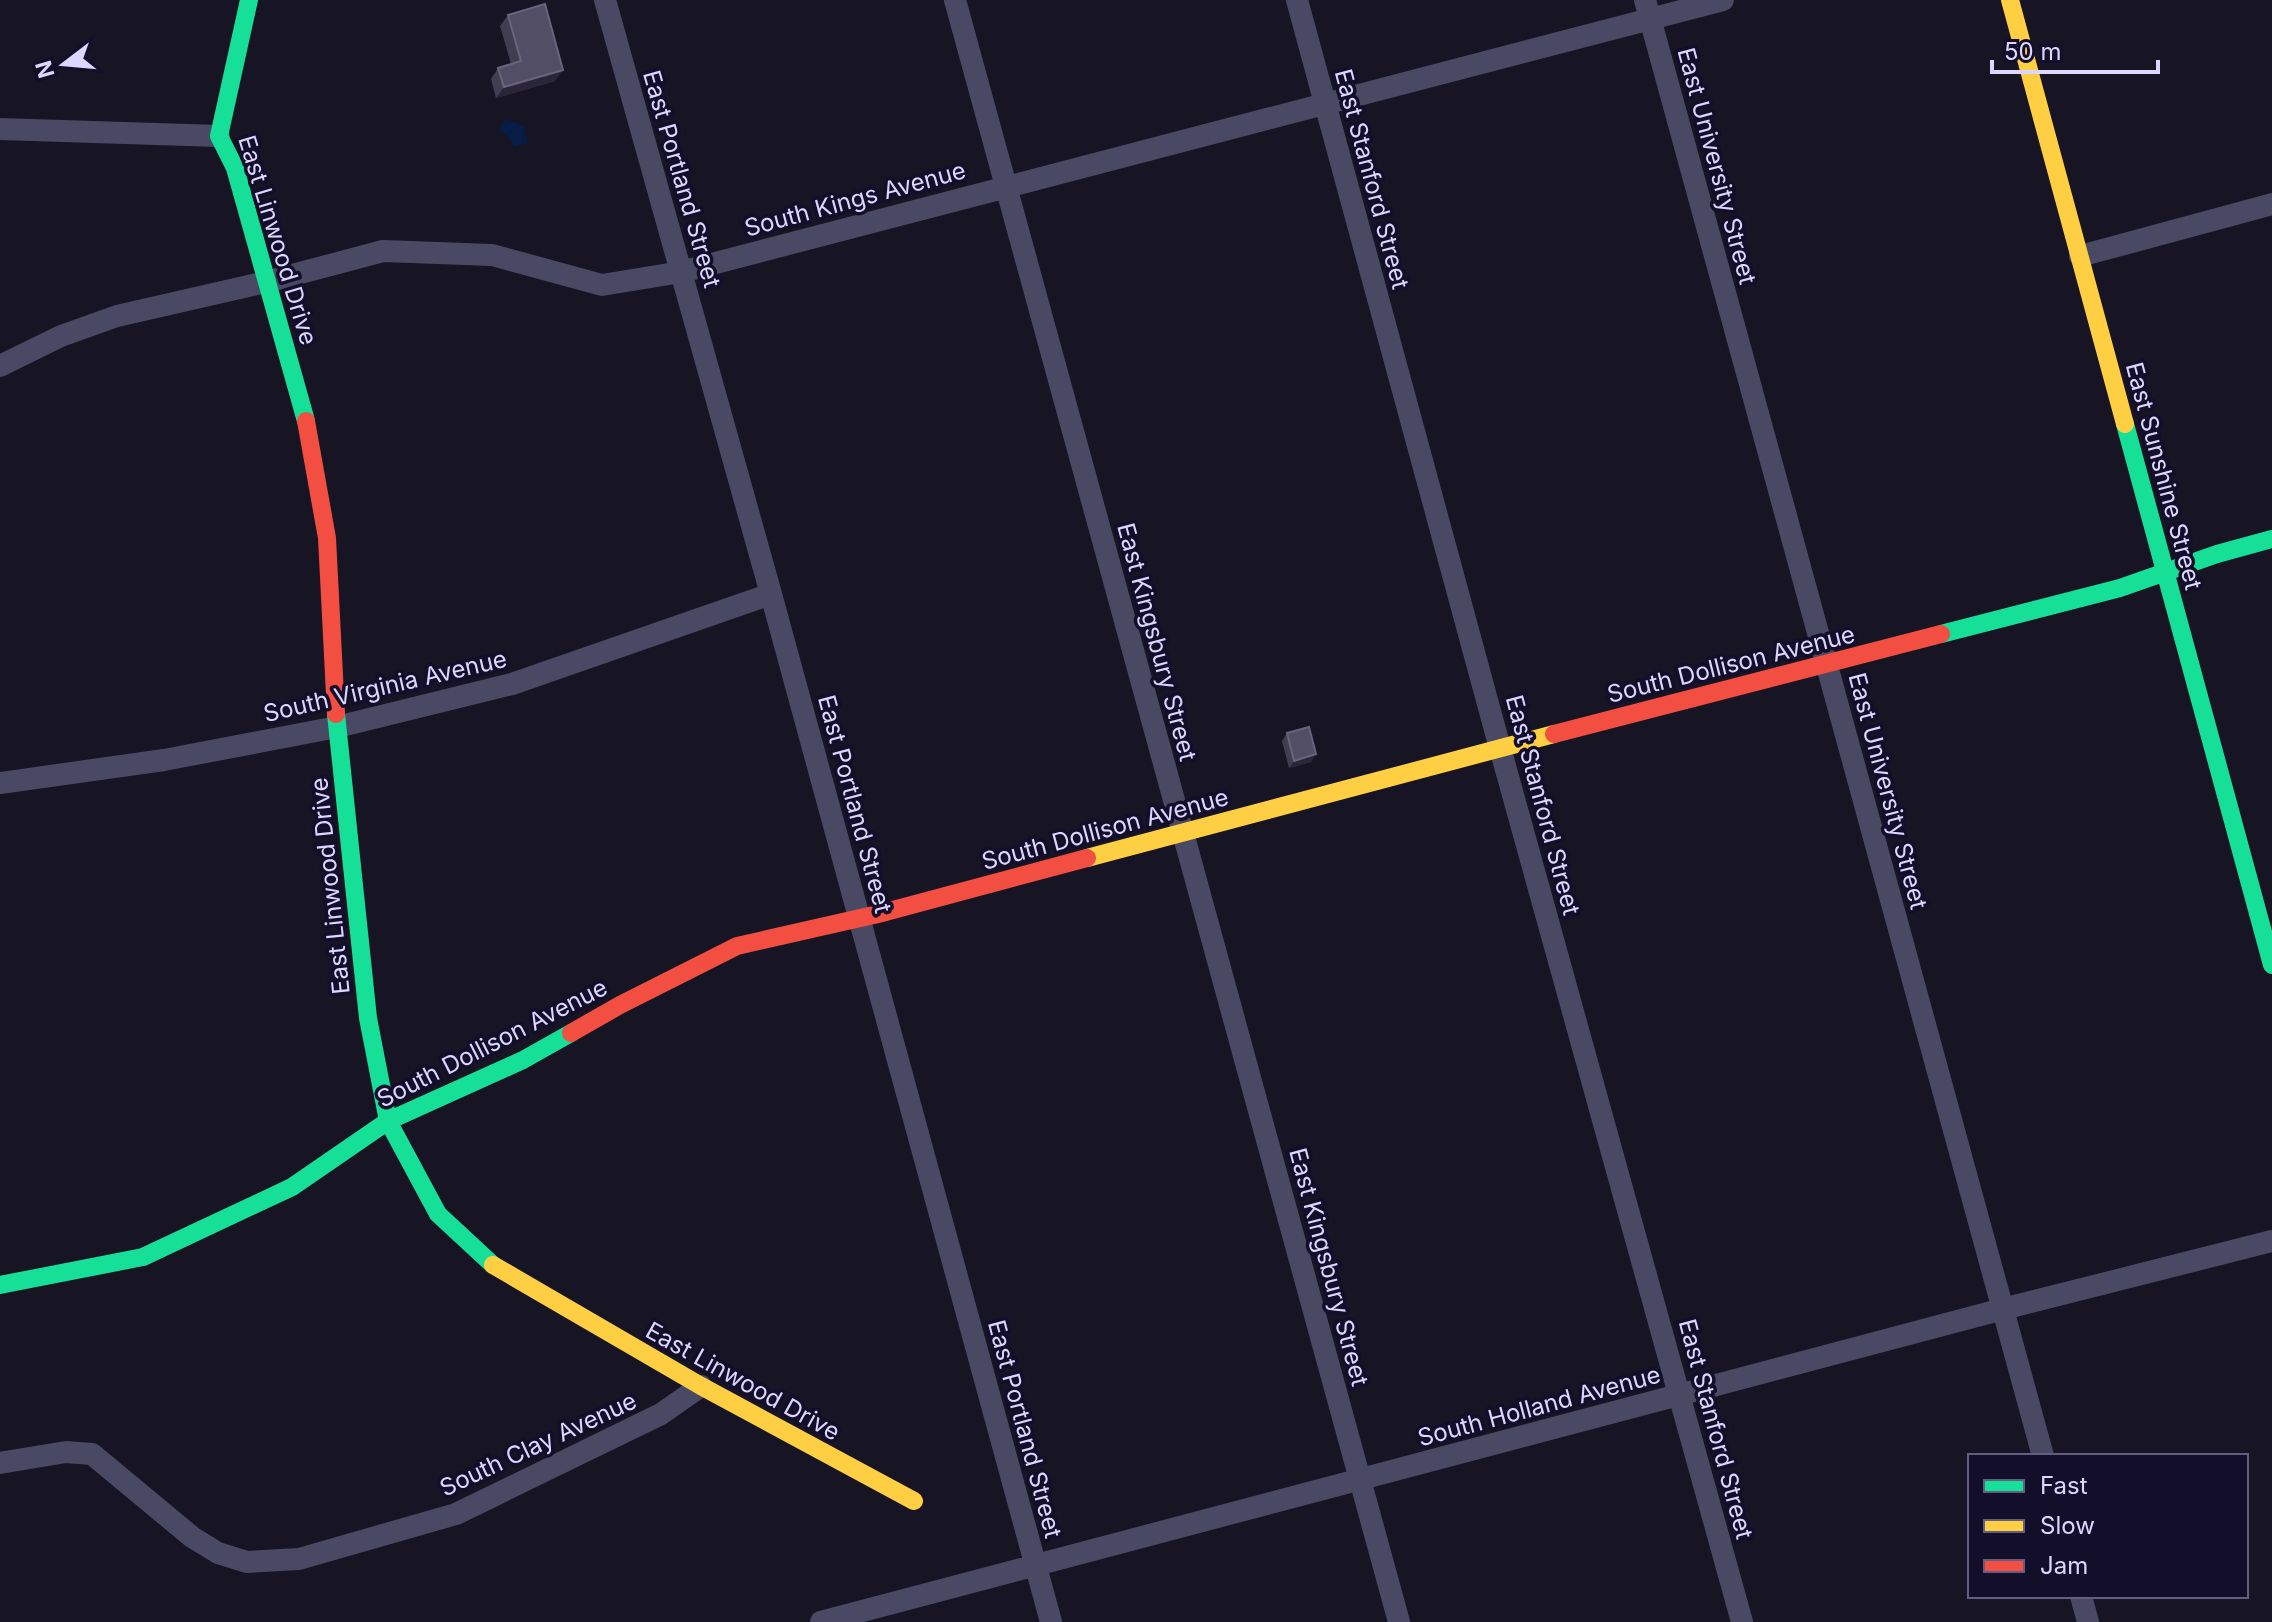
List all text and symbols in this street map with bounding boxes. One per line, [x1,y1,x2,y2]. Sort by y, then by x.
north arrow [24,24,104,104]
scale bar [1992,24,2158,74]
text: 50 m [2004,37,2062,66]
street label: East University Street [1671,44,1763,288]
text: N [30,58,60,81]
street label: East Stanford Street [1329,66,1415,292]
street label: East Portland Street [637,67,727,291]
street label: East Linwood Drive [232,132,324,348]
street label: South Kings Avenue [741,156,969,242]
street label: East Sunshine Street [2120,359,2208,593]
street label: East Kingsbury Street [1111,520,1203,764]
street label: South Dollison Avenue [1604,619,1858,709]
street label: South Virginia Avenue [261,644,509,728]
street label: East University Street [1842,669,1934,913]
street label: East Portland Street [812,692,898,916]
street label: East Stanford Street [1500,692,1586,918]
street label: East Linwood Drive [304,776,356,996]
street label: South Dollison Avenue [978,782,1232,876]
street label: South Dollison Avenue [372,972,612,1114]
street label: East Kingsbury Street [1283,1145,1375,1389]
street label: East Linwood Drive [641,1316,845,1446]
street label: East Stanford Street [1673,1316,1759,1542]
street label: East Portland Street [982,1317,1068,1541]
street label: South Holland Avenue [1414,1360,1664,1452]
street label: South Clay Avenue [435,1386,641,1502]
legend [1968,1454,2248,1598]
text: Fast [2040,1471,2088,1500]
text: Slow [2040,1511,2095,1540]
text: Jam [2040,1551,2088,1580]

